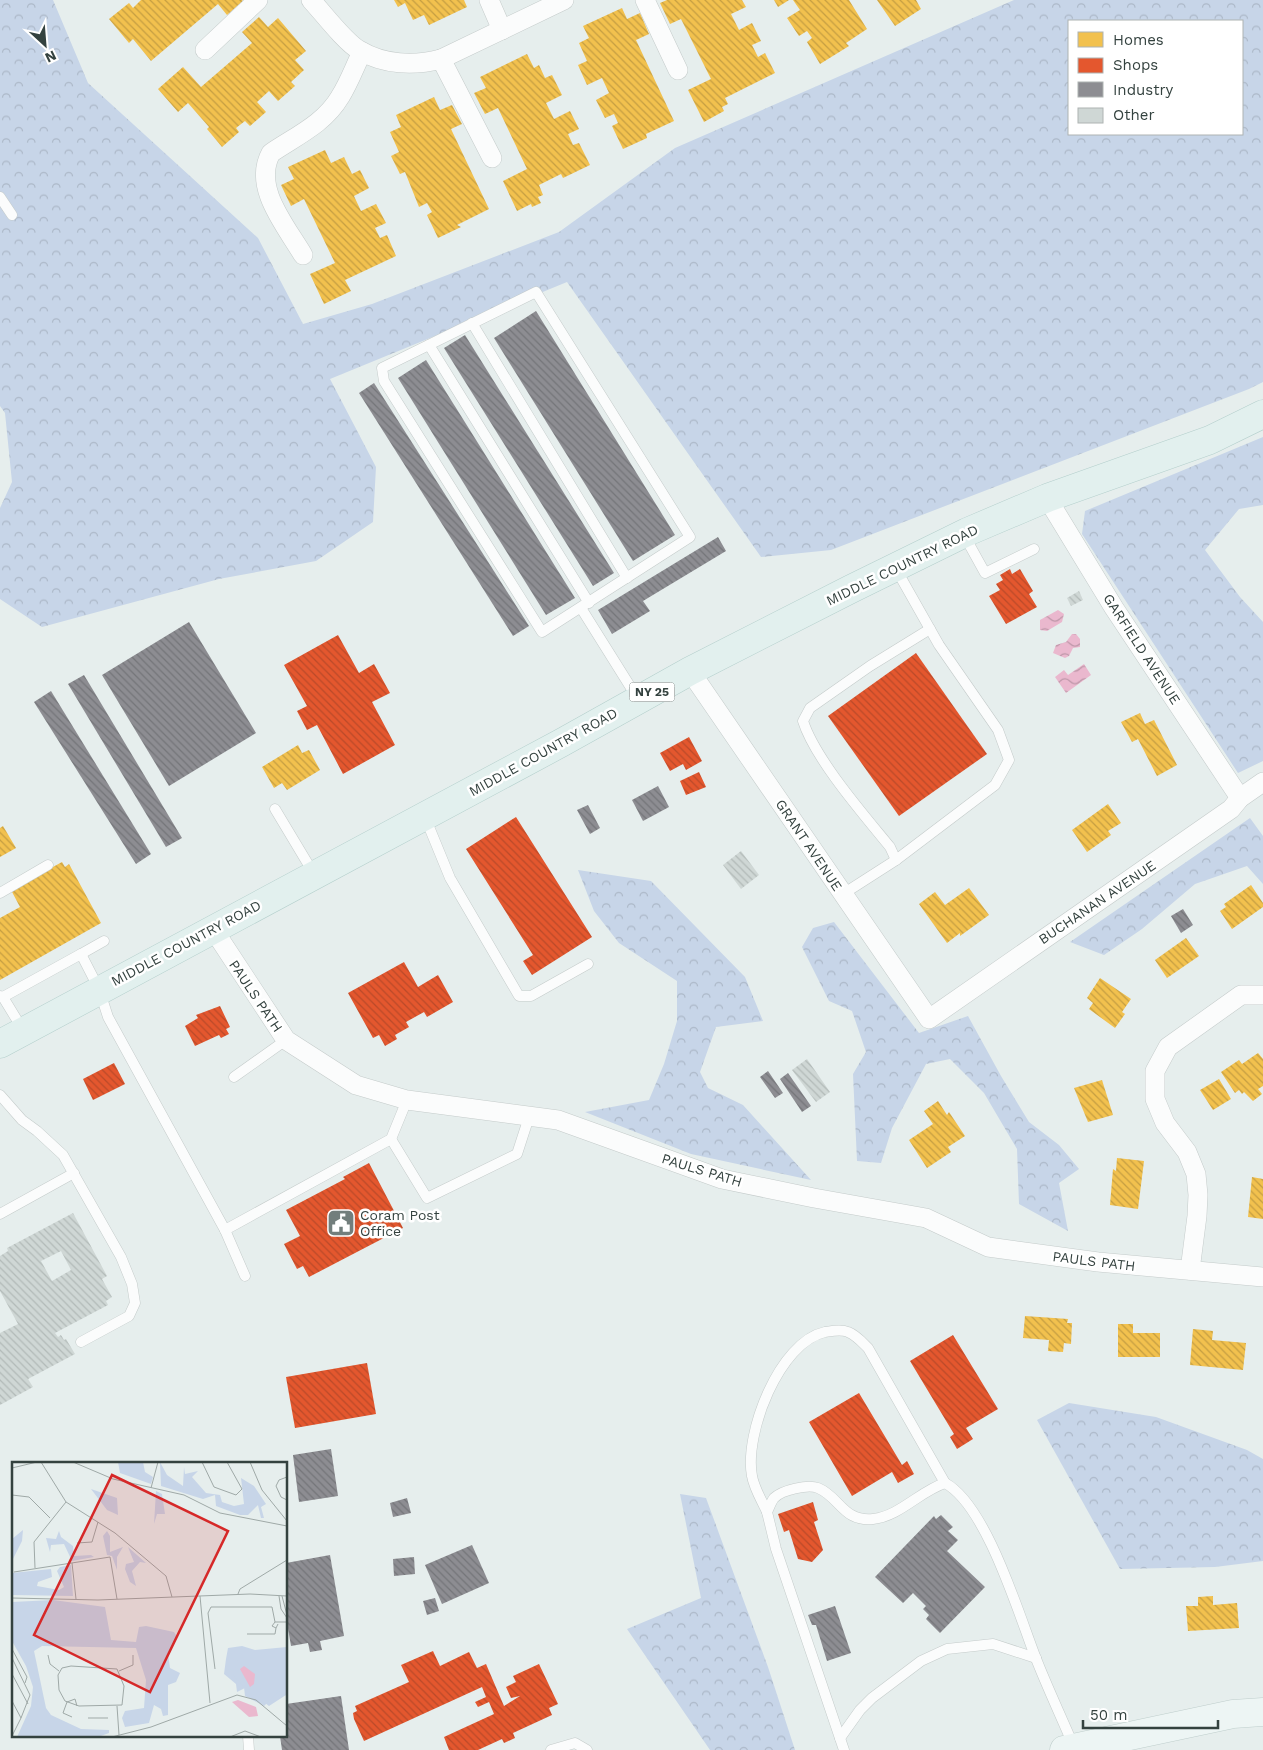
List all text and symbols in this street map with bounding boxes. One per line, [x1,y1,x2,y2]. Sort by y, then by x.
north arrow [20,20,70,70]
legend [1068,20,1243,135]
text: Homes [1113,31,1164,49]
text: N [43,47,59,66]
text: Shops [1113,56,1158,74]
text: Industry [1113,81,1174,99]
text: Other [1113,106,1155,124]
street label: MIDDLE COUNTRY ROAD [823,521,981,609]
street label: GARFIELD AVENUE [1100,591,1184,707]
road number: NY 25 [630,682,674,702]
street label: MIDDLE COUNTRY ROAD [466,705,620,799]
street label: GRANT AVENUE [773,796,846,894]
street label: BUCHANAN AVENUE [1035,857,1159,947]
street label: MIDDLE COUNTRY ROAD [109,897,263,989]
street label: PAULS PATH [226,957,286,1035]
street label: PAULS PATH [660,1150,744,1190]
place label: Coram Post Office [360,1207,440,1239]
public building icon: Coram Post Office [326,1208,356,1238]
street label: PAULS PATH [1052,1248,1136,1274]
inset map [12,1462,288,1738]
scale bar [1083,1698,1218,1730]
text: 50 m [1090,1706,1127,1724]

